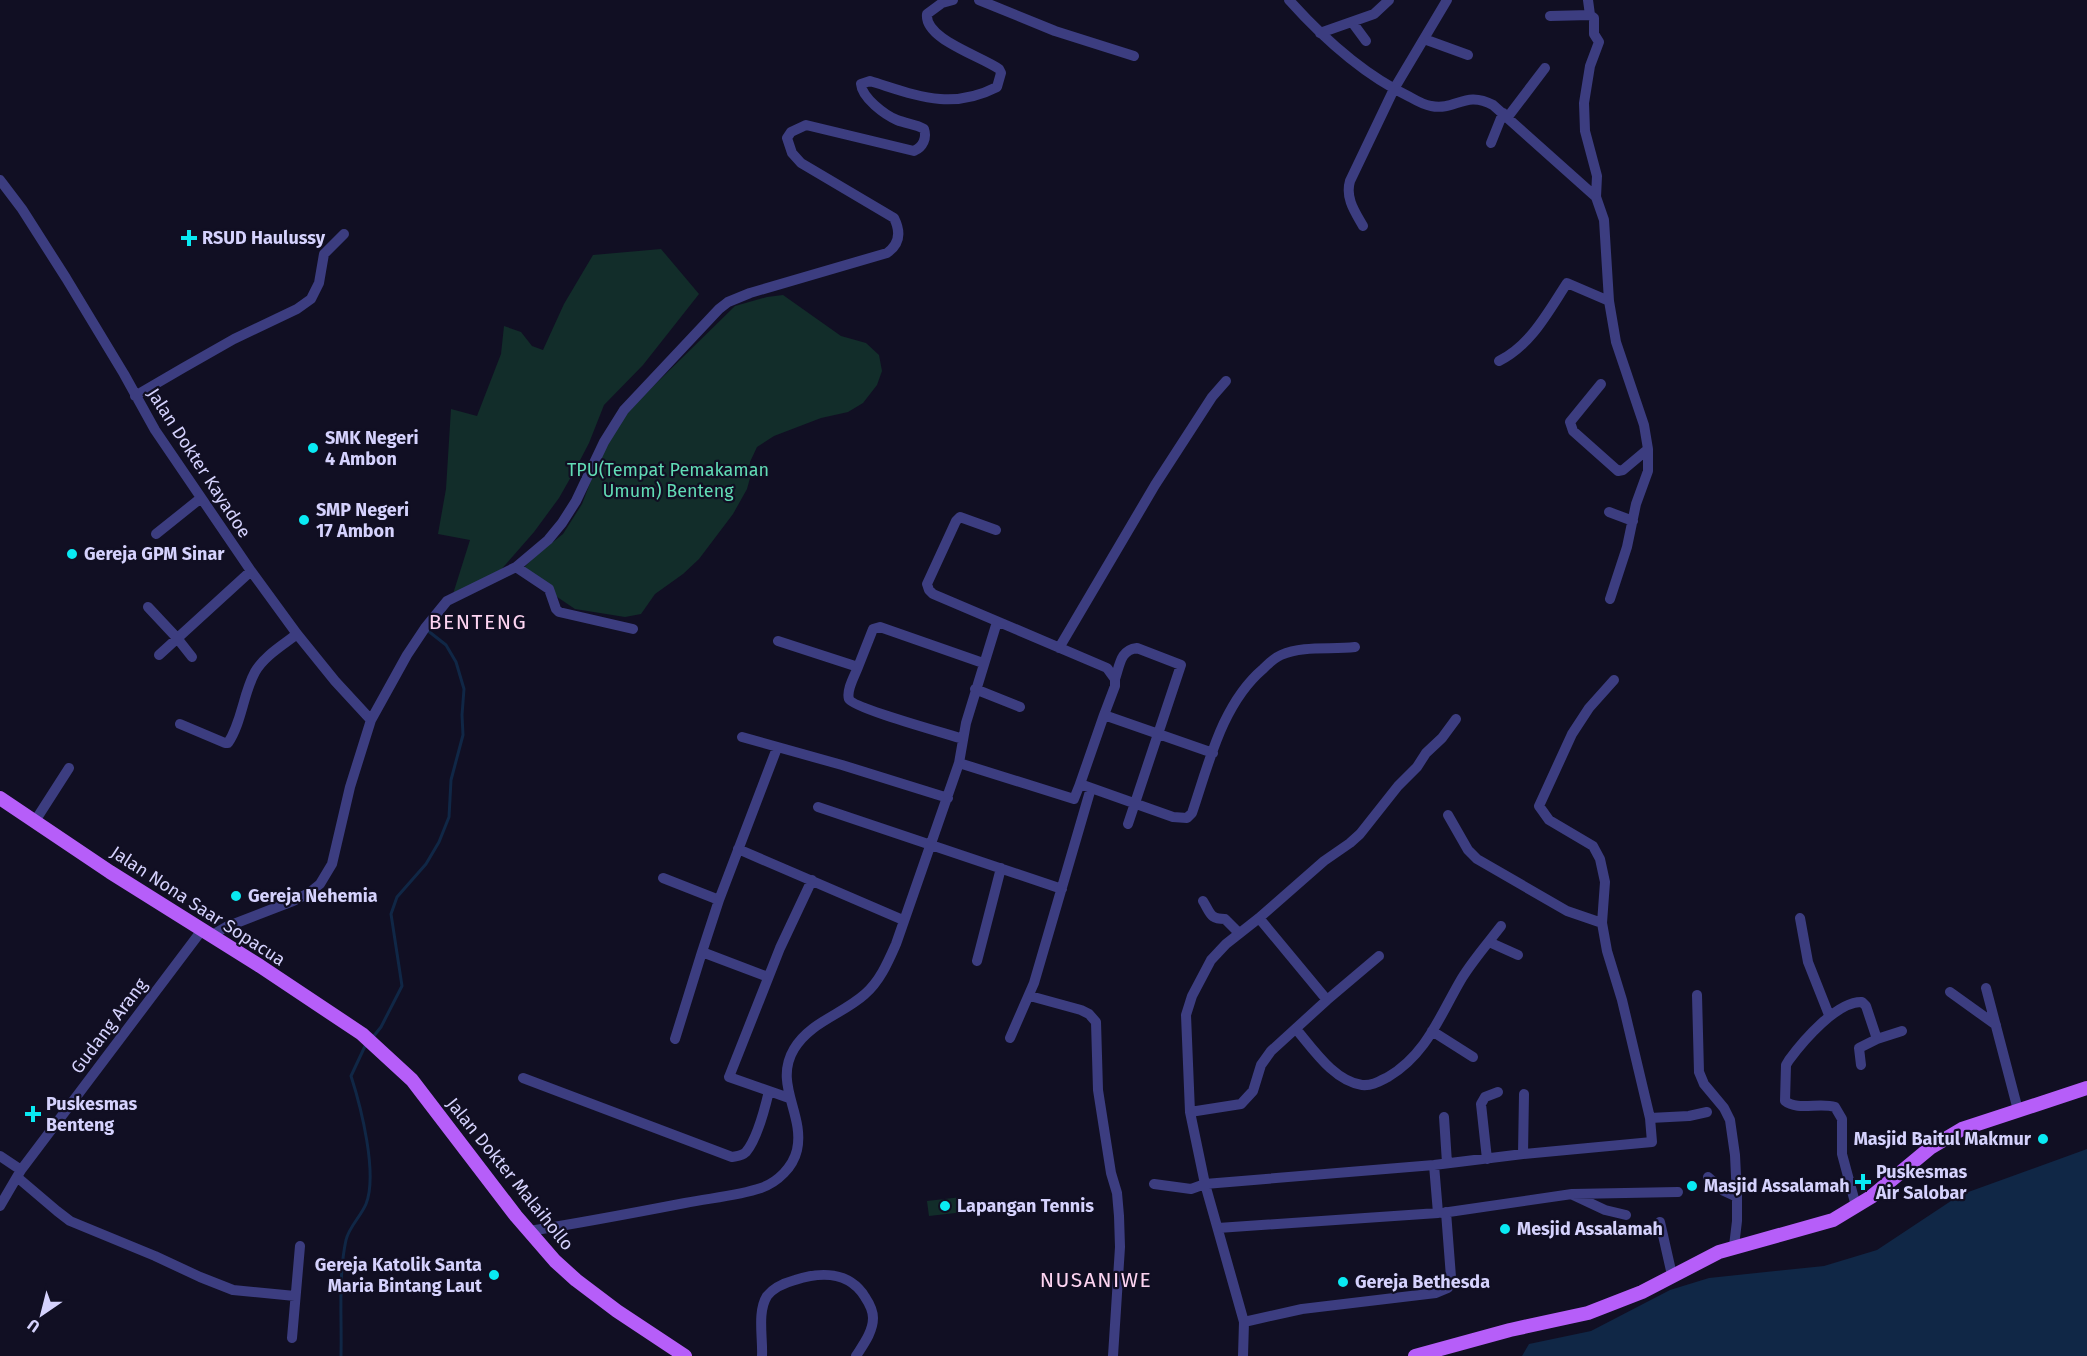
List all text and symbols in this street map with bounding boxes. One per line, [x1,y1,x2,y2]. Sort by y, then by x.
place label: RSUD Haulussy [202,227,326,249]
marker: RSUD Haulussy [180,229,198,247]
street label: Jalan Dokter Kayadoe [142,384,256,542]
place label: SMK Negeri 4 Ambon [325,427,419,470]
marker: SMK Negeri 4 Ambon [306,441,320,455]
park label: TPU(Tempat Pemakaman Umum) Benteng [567,459,769,502]
place label: SMP Negeri 17 Ambon [316,499,409,542]
marker: SMP Negeri 17 Ambon [297,513,311,527]
place label: Gereja GPM Sinar [84,543,225,565]
marker: Gereja GPM Sinar [65,547,79,561]
district label: BENTENG [429,609,527,635]
street label: Jalan Nona Saar Sopacua [107,841,289,971]
place label: Gereja Nehemia [248,885,378,907]
marker: Gereja Nehemia [229,889,243,903]
street label: Gudang Arang [66,974,152,1078]
place label: Puskesmas Benteng [46,1093,138,1136]
street label: Jalan Dokter Malaihollo [442,1093,578,1255]
marker: Puskesmas Benteng [24,1105,42,1123]
place label: Masjid Baitul Makmur [1854,1128,2032,1150]
marker: Masjid Baitul Makmur [2036,1132,2050,1146]
place label: Puskesmas Air Salobar [1875,1161,1968,1204]
marker: Puskesmas Air Salobar [1854,1173,1872,1191]
place label: Masjid Assalamah [1704,1175,1850,1197]
marker: Masjid Assalamah [1685,1179,1699,1193]
place label: Lapangan Tennis [957,1195,1094,1217]
marker: Lapangan Tennis [938,1199,952,1213]
place label: Mesjid Assalamah [1517,1218,1663,1240]
marker: Mesjid Assalamah [1498,1222,1512,1236]
place label: Gereja Katolik Santa Maria Bintang Laut [315,1254,483,1297]
district label: NUSANIWE [1040,1267,1152,1293]
marker: Gereja Katolik Santa Maria Bintang Laut [487,1268,501,1282]
place label: Gereja Bethesda [1355,1271,1490,1293]
marker: Gereja Bethesda [1336,1275,1350,1289]
north arrow [12,1284,72,1344]
text: U [24,1315,43,1337]

